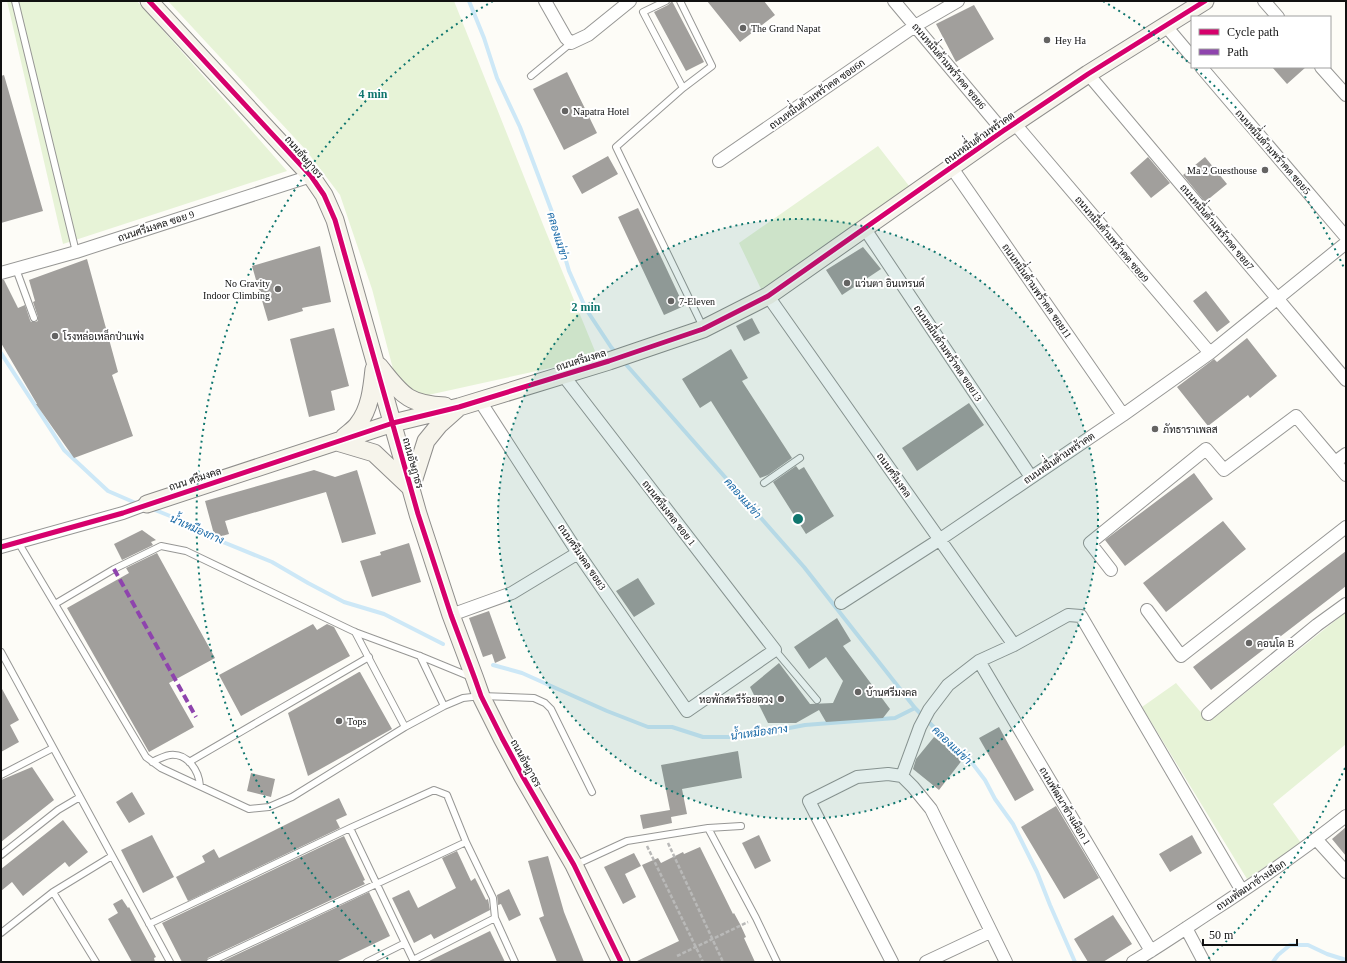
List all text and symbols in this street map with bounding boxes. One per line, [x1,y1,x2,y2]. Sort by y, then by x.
street label: ถนนหมื่่นด้ามพร้าคต ซอย6 [910,16,994,111]
legend [1191,16,1331,68]
marker: The Grand Napat [738,23,748,33]
place label: The Grand Napat [751,23,821,34]
text: Cycle path [1227,25,1279,39]
marker: Hey Ha [1042,35,1052,45]
place label: Hey Ha [1055,35,1086,46]
text: Path [1227,45,1248,59]
street label: ถนนหมื่่นด้ามพร้าคต ซอย6ก [763,51,867,131]
text: 4 min [358,87,388,101]
street label: ถนนหมื่่นด้ามพร้าคต ซอย5 [1233,103,1318,197]
street label: ถนนหมื่่นด้ามพร้าคต [938,104,1016,166]
marker: Napatra Hotel [560,106,570,116]
place label: Napatra Hotel [573,106,630,117]
street label: ถนนอัษฎาธร [281,133,326,182]
place label: Ma 2 Guesthouse [1187,165,1258,176]
marker: Ma 2 Guesthouse [1260,165,1270,175]
street label: ถนนหมื่่นด้ามพร้าคต ซอย7 [1178,177,1262,272]
street label: ถนนหมื่่นด้ามพร้าคต ซอย9 [1073,189,1157,284]
street label: ถนนศรีมงคล ซอย 9 [116,208,196,244]
water label: คลองแม่ข่า [545,210,572,261]
street label: ถนนหมื่่นด้ามพร้าคต ซอย11 [1000,237,1080,341]
place label: แว่นตา อินเทรนด์ [855,276,925,289]
place label: No Gravity Indoor Climbing [203,278,270,301]
marker: แว่นตา อินเทรนด์ [842,278,852,288]
marker: No Gravity Indoor Climbing [273,284,283,294]
marker: 7-Eleven [666,296,676,306]
place label: 7-Eleven [679,296,715,307]
street label: ถนนหมื่่นด้ามพร้าคต ซอย13 [912,299,990,403]
text: 2 min [571,300,601,314]
place label: โรงหล่อเหล็กป่าแพ่ง [62,329,144,342]
marker: โรงหล่อเหล็กป่าแพ่ง [50,331,60,341]
street label: ถนนศรีมงคล [554,346,608,373]
place label: ภัทธาราเพลส [1163,423,1218,435]
street label: ถนนหมื่่นด้ามพร้าคต [1017,424,1097,486]
marker: ภัทธาราเพลส [1150,424,1160,434]
street label: ถนนอัษฎาธร [399,436,427,490]
street label: ถนนศรีมงคล [875,450,914,500]
street label: ถนน ศรีมงคล [167,464,223,493]
water label: คลองแม่ข่า [722,475,765,521]
street label: ถนนศรีมงคล ซอย 1 [640,478,699,548]
water label: น้ำเหมืองกาง [168,507,228,546]
centre of rings [791,512,805,526]
street label: ถนนศรีมงคล ซอย3 [556,521,609,592]
place label: คอนโด B [1257,637,1294,649]
marker: คอนโด B [1244,638,1254,648]
place label: บ้านศรีมงคล [866,686,917,698]
marker: บ้านศรีมงคล [853,687,863,697]
place label: หอพักสตรีร้อยดวง [699,693,773,705]
marker: หอพักสตรีร้อยดวง [776,694,786,704]
marker: Tops [334,716,344,726]
place label: Tops [347,716,366,727]
water label: น้ำเหมืองกาง [729,717,788,742]
water label: คลองแม่ข่า [930,723,975,766]
street label: ถนนอัษฎาธร [507,737,544,790]
street label: ถนนพัฒนาช้างเผือก 1 [1037,764,1094,847]
street label: ถนนพัฒนาช้างเผือก [1214,857,1288,912]
scale bar [1203,921,1297,947]
text: 50 m [1209,928,1234,942]

